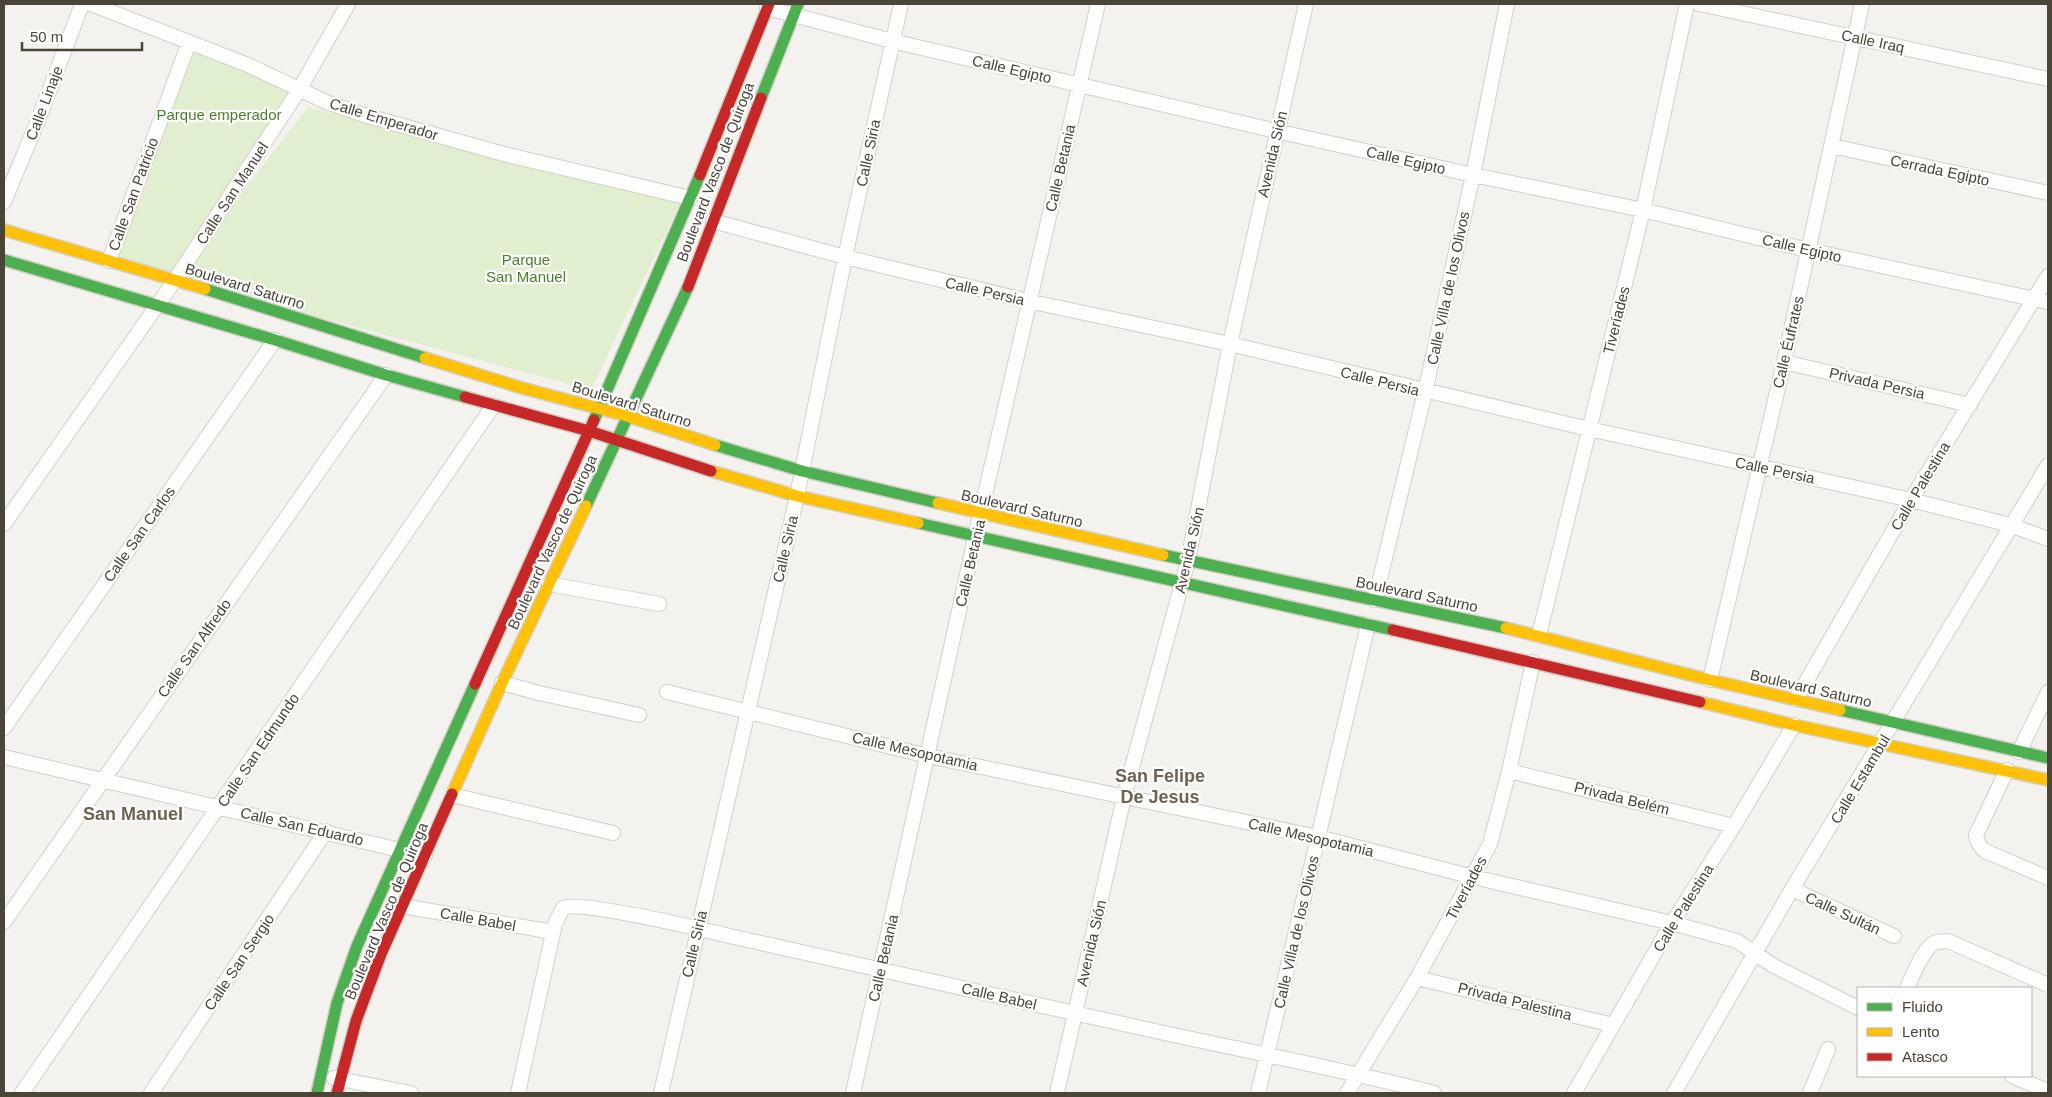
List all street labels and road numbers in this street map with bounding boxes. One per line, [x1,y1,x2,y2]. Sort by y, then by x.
street label: Calle Iraq [1840,26,1906,56]
street label: Calle Egipto [971,52,1053,86]
street label: Calle Linaje [22,63,66,143]
street label: Boulevard Vasco de Quiroga [673,79,757,264]
street label: Calle Emperador [328,94,440,144]
street label: Avenida Sión [1254,109,1290,199]
street label: Calle Siria [853,117,884,188]
street label: Calle Betania [1042,122,1078,213]
street label: Calle San Patricio [105,135,161,253]
street label: Calle San Manuel [193,139,271,247]
street label: Calle Egipto [1365,143,1447,177]
street label: Cerrada Egipto [1889,151,1991,189]
street label: Calle Villa de los Olivos [1423,210,1473,366]
street label: Calle Egipto [1761,231,1843,265]
street label: Boulevard Saturno [183,260,307,312]
street label: Calle Persia [944,274,1027,309]
street label: Tiveríades [1599,284,1633,356]
street label: Calle Éufrates [1769,294,1807,390]
street label: Calle Persia [1339,363,1422,399]
street label: Privada Persia [1828,364,1927,402]
street label: Boulevard Saturno [570,378,694,430]
street label: Calle Palestina [1887,438,1953,533]
street label: Boulevard Vasco de Quiroga [504,451,600,632]
street label: Calle Persia [1734,453,1817,487]
street label: Calle San Carlos [100,483,178,585]
street label: Boulevard Saturno [960,486,1084,530]
street label: Avenida Sión [1171,505,1207,595]
street label: Calle Siria [769,513,801,584]
street label: Calle Betania [952,517,988,608]
street label: Boulevard Saturno [1354,573,1480,615]
street label: Calle San Alfredo [154,596,234,700]
street label: Boulevard Saturno [1749,666,1873,710]
street label: Calle San Edmundo [214,690,302,810]
street label: Calle Mesopotamia [851,728,980,774]
street label: Calle Estambul [1827,731,1893,827]
street label: Privada Belém [1573,778,1671,818]
street label: Calle San Eduardo [239,804,365,848]
street label: Calle Mesopotamia [1247,814,1376,860]
street label: Boulevard Vasco de Quiroga [341,819,431,1002]
street label: Tiveríades [1442,853,1490,923]
street label: Calle Villa de los Olivos [1270,854,1322,1010]
street label: Calle Palestina [1649,861,1717,955]
street label: Calle Sultán [1803,888,1883,938]
street label: Avenida Sión [1073,898,1109,988]
street label: Calle Babel [439,904,517,934]
street label: Calle Siria [678,908,710,979]
street label: Calle San Sergio [200,911,278,1013]
street label: Calle Betania [865,912,901,1003]
street label: Calle Babel [960,979,1038,1013]
street label: Privada Palestina [1456,979,1574,1024]

